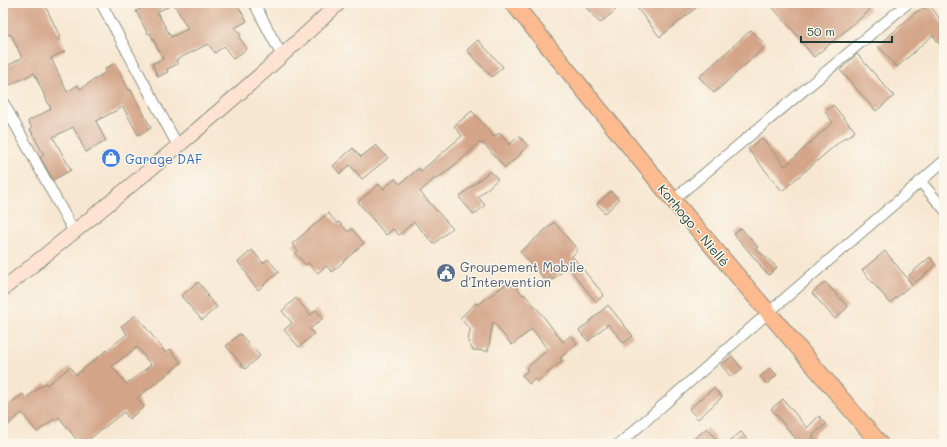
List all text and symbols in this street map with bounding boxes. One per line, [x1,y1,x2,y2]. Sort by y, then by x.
scale bar [801,18,892,44]
text: 50 m [807,23,835,39]
shop icon: Garage DAF [100,147,122,169]
place label: Garage DAF [125,150,202,167]
street label: Korhogo - Niellé [655,180,733,270]
place label: Groupement Mobile d'Intervention [460,258,584,290]
public building icon: Groupement Mobile d'Intervention [435,262,457,284]

